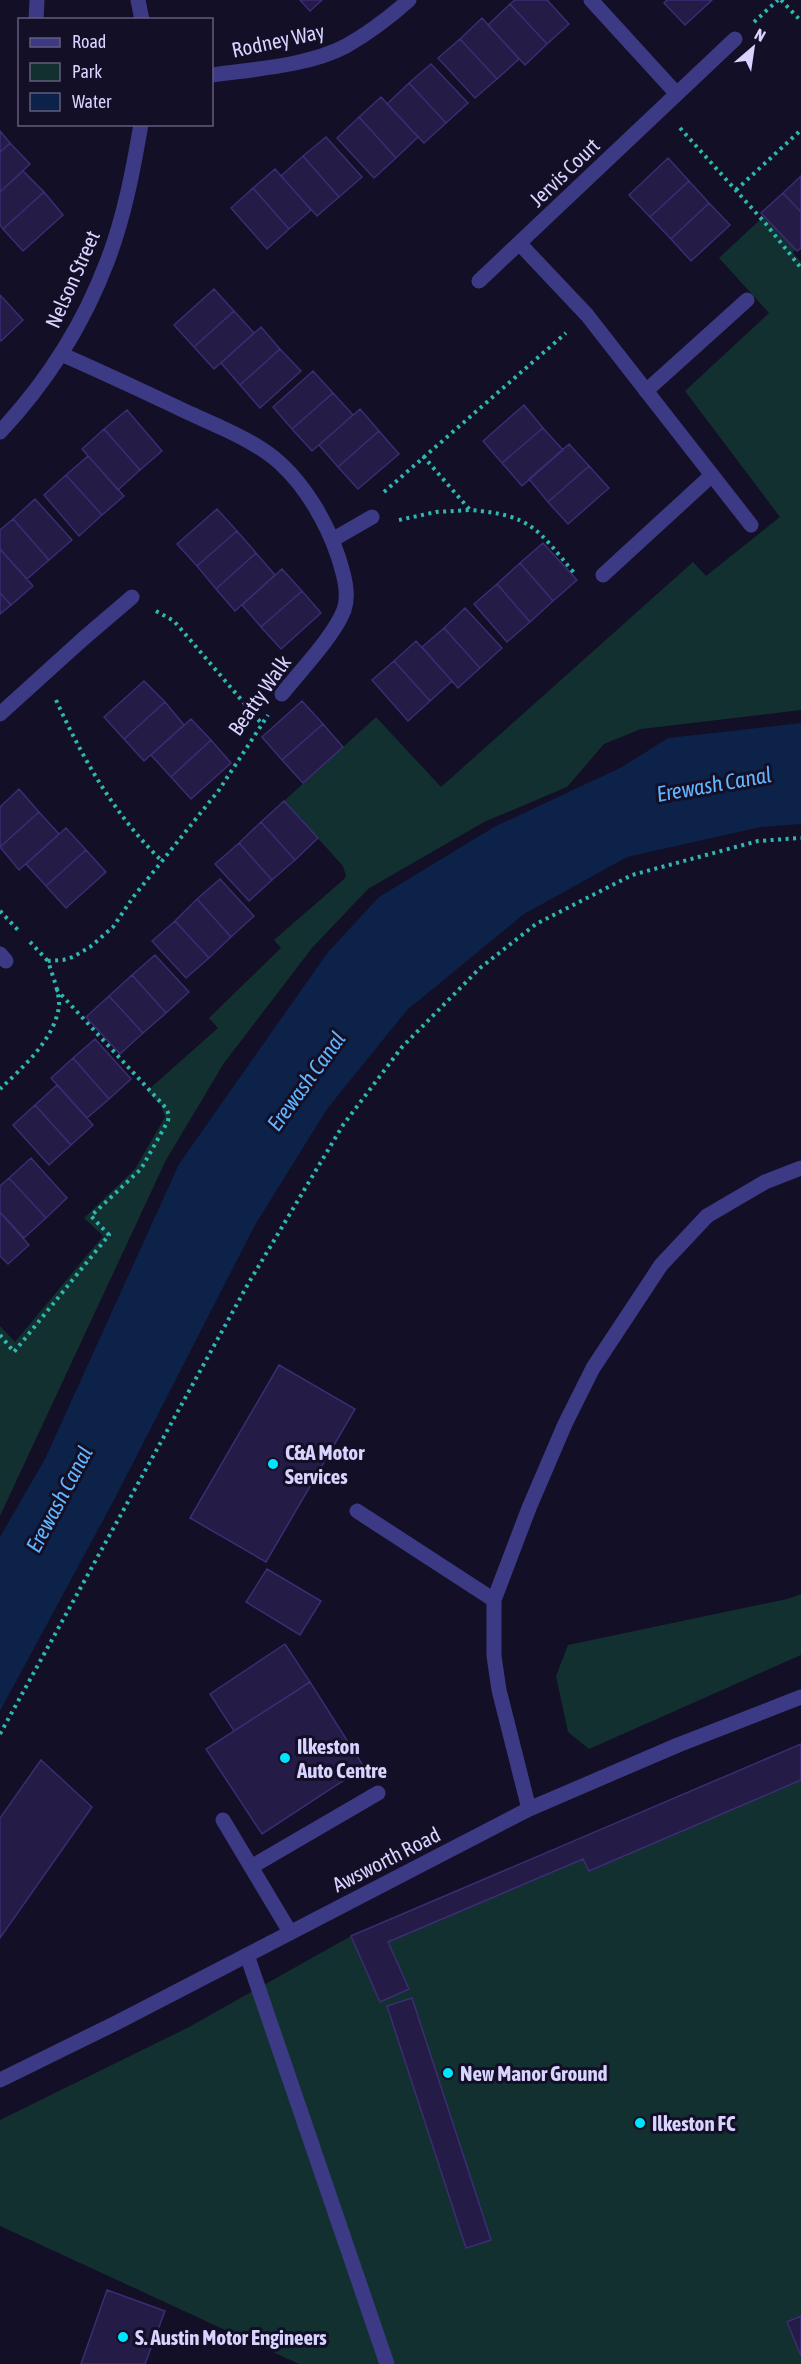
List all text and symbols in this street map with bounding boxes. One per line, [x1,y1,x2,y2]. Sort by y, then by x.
legend [18,18,213,126]
street label: Rodney Way [229,18,327,62]
north arrow [723,18,783,78]
text: N [752,25,769,45]
text: Road [72,31,106,52]
text: Park [72,61,102,82]
text: Water [72,91,112,112]
street label: Jervis Court [524,133,604,211]
street label: Nelson Street [40,227,104,331]
street label: Beatty Walk [223,650,295,740]
water label: Erewash Canal [654,761,774,807]
water label: Erewash Canal [261,1026,351,1136]
place label: C&A Motor Services [285,1440,365,1488]
water label: Erewash Canal [20,1441,98,1557]
marker: C&A Motor Services [266,1457,280,1471]
place label: Ilkeston Auto Centre [296,1734,387,1782]
marker: Ilkeston Auto Centre [278,1751,292,1765]
street label: Awsworth Road [328,1822,444,1896]
place label: New Manor Ground [460,2061,608,2085]
marker: New Manor Ground [441,2066,455,2080]
place label: Ilkeston FC [652,2111,736,2135]
marker: Ilkeston FC [633,2116,647,2130]
place label: S. Austin Motor Engineers [135,2325,327,2349]
marker: S. Austin Motor Engineers [116,2330,130,2344]

